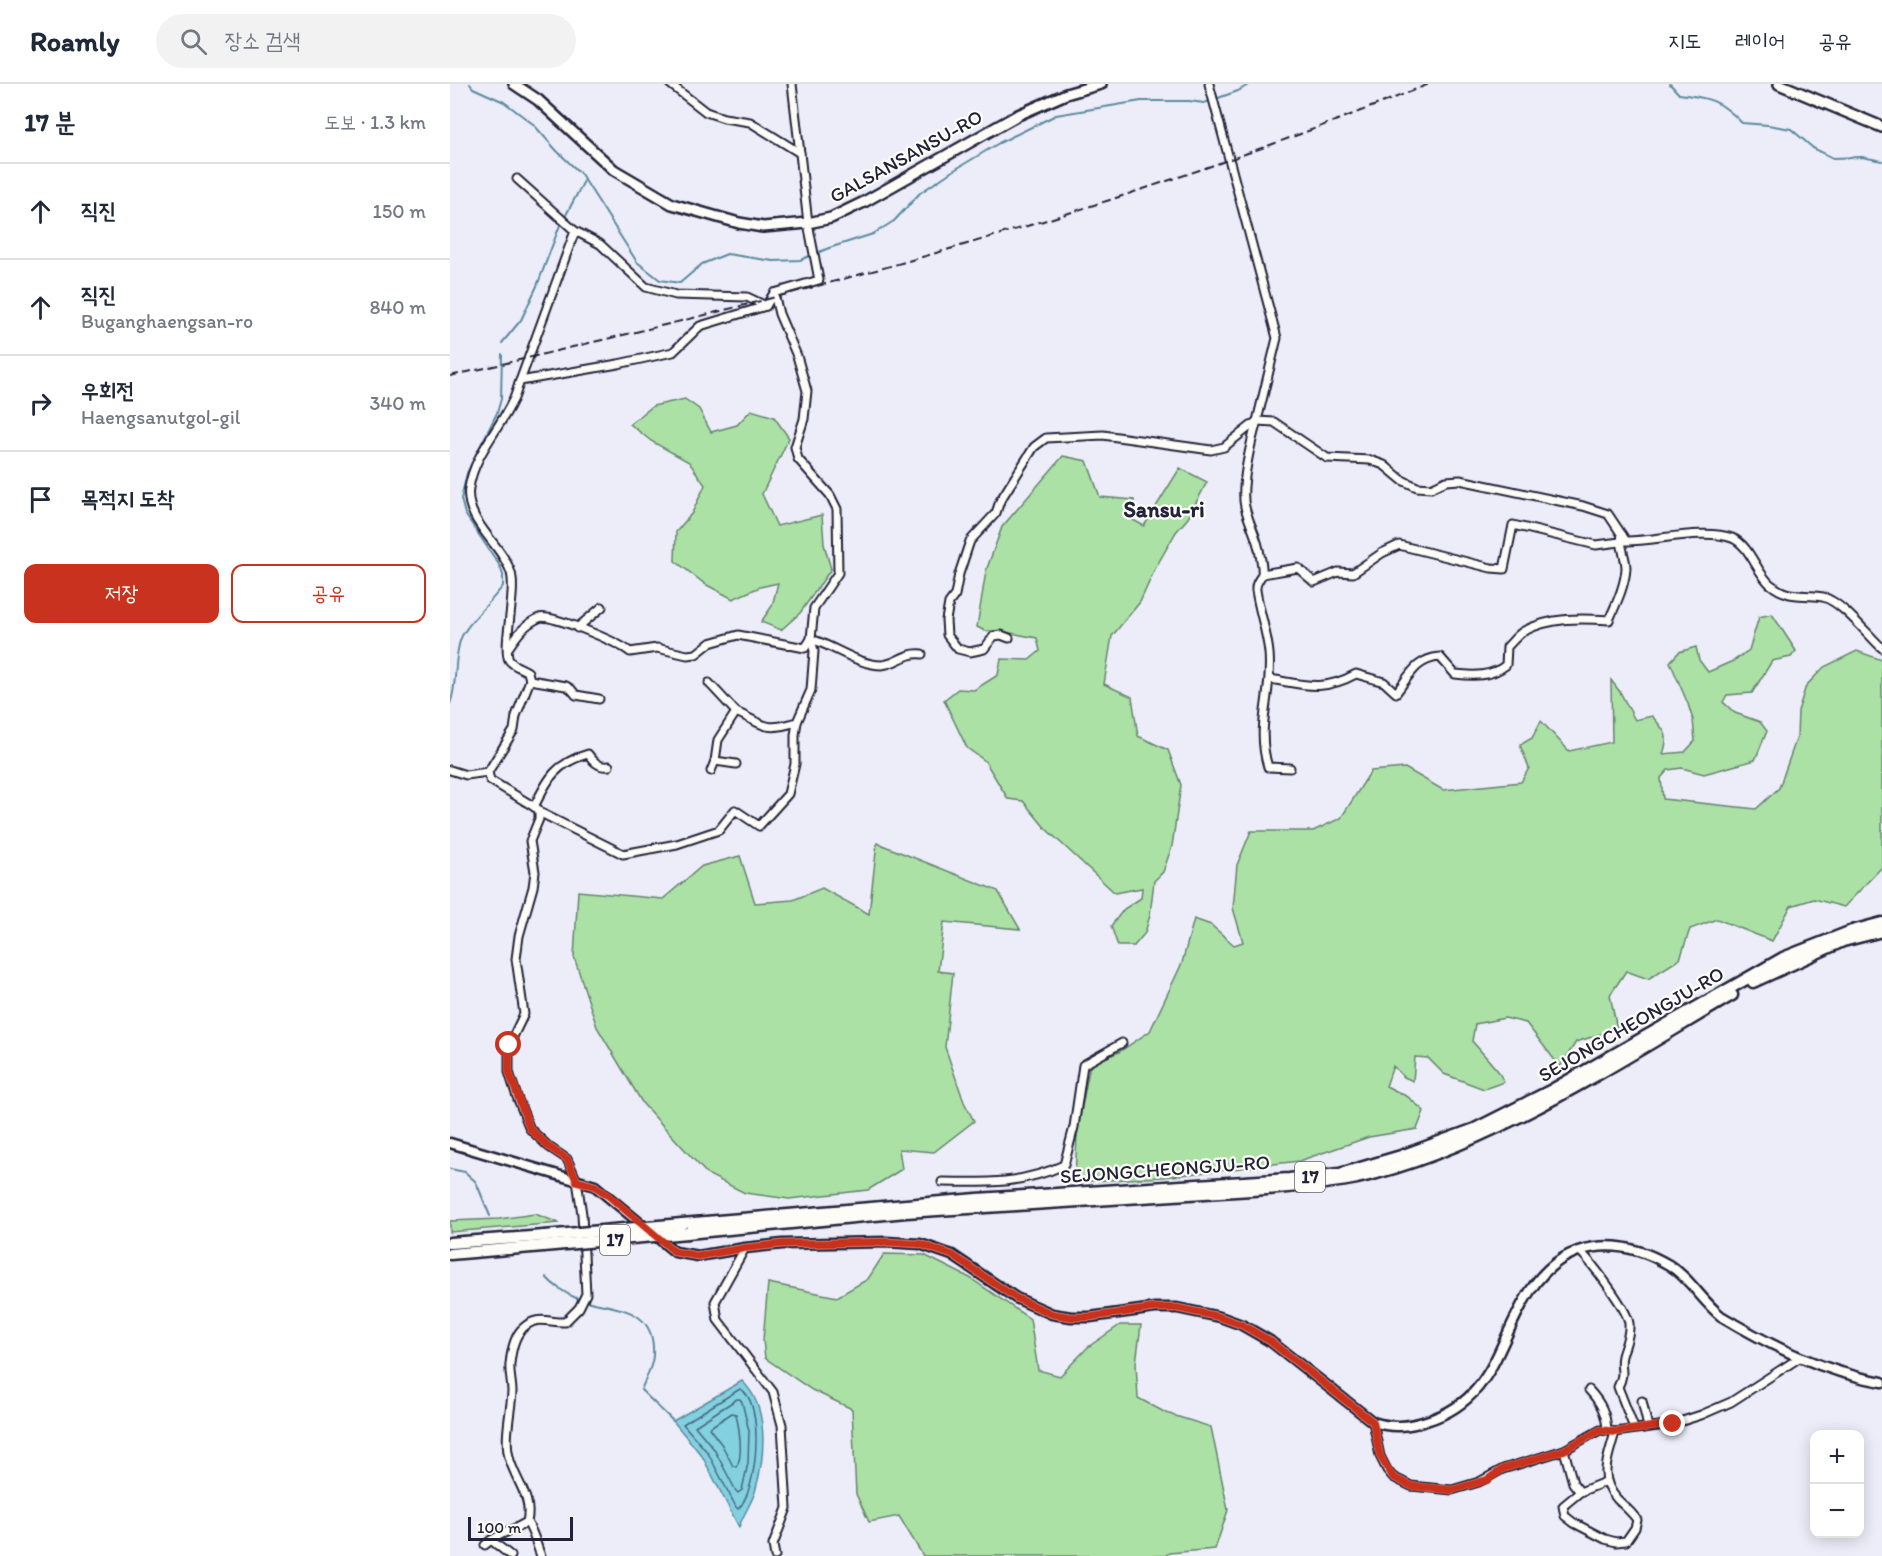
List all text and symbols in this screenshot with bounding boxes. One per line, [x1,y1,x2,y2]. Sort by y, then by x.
search box [156,14,576,68]
text: Roamly [30,24,120,58]
icon: search [177,25,210,58]
text: 장소 검색 [225,27,300,54]
text: 지도 [1668,28,1702,53]
text: 레이어 [1735,28,1785,53]
text: 공유 [1818,28,1852,53]
street label: GALSANSANSU-RO [825,104,987,208]
text: 17 분 [24,106,76,138]
text: 도보 · 1.3 km [324,110,426,134]
icon: ahead [24,195,57,228]
text: 직진 [81,197,116,224]
text: 150 m [373,199,426,223]
text: 직진 [81,281,116,308]
icon: ahead [24,291,57,324]
text: 840 m [369,295,426,319]
text: Buganghaengsan-ro [81,309,253,333]
text: 우회전 [81,377,134,404]
icon: right [24,387,57,420]
text: 340 m [369,391,426,415]
text: Haengsanutgol-gil [81,405,240,429]
icon: arrive [24,483,57,516]
text: 목적지 도착 [81,485,174,512]
district label: Sansu-ri [1123,496,1205,523]
button: 저장 [24,564,219,623]
button: 공유 [231,564,426,623]
street label: SEJONGCHEONGJU-RO [1534,961,1728,1087]
route start [495,1031,521,1057]
street label: SEJONGCHEONGJU-RO [1059,1150,1271,1188]
road number: 17 [1295,1162,1325,1192]
road number: 17 [600,1225,630,1255]
route end [1659,1410,1685,1436]
map controls [1810,1430,1864,1538]
button: + [1810,1430,1864,1484]
button: − [1810,1484,1864,1538]
scale bar [468,1514,573,1542]
text: 100 m [477,1518,521,1537]

